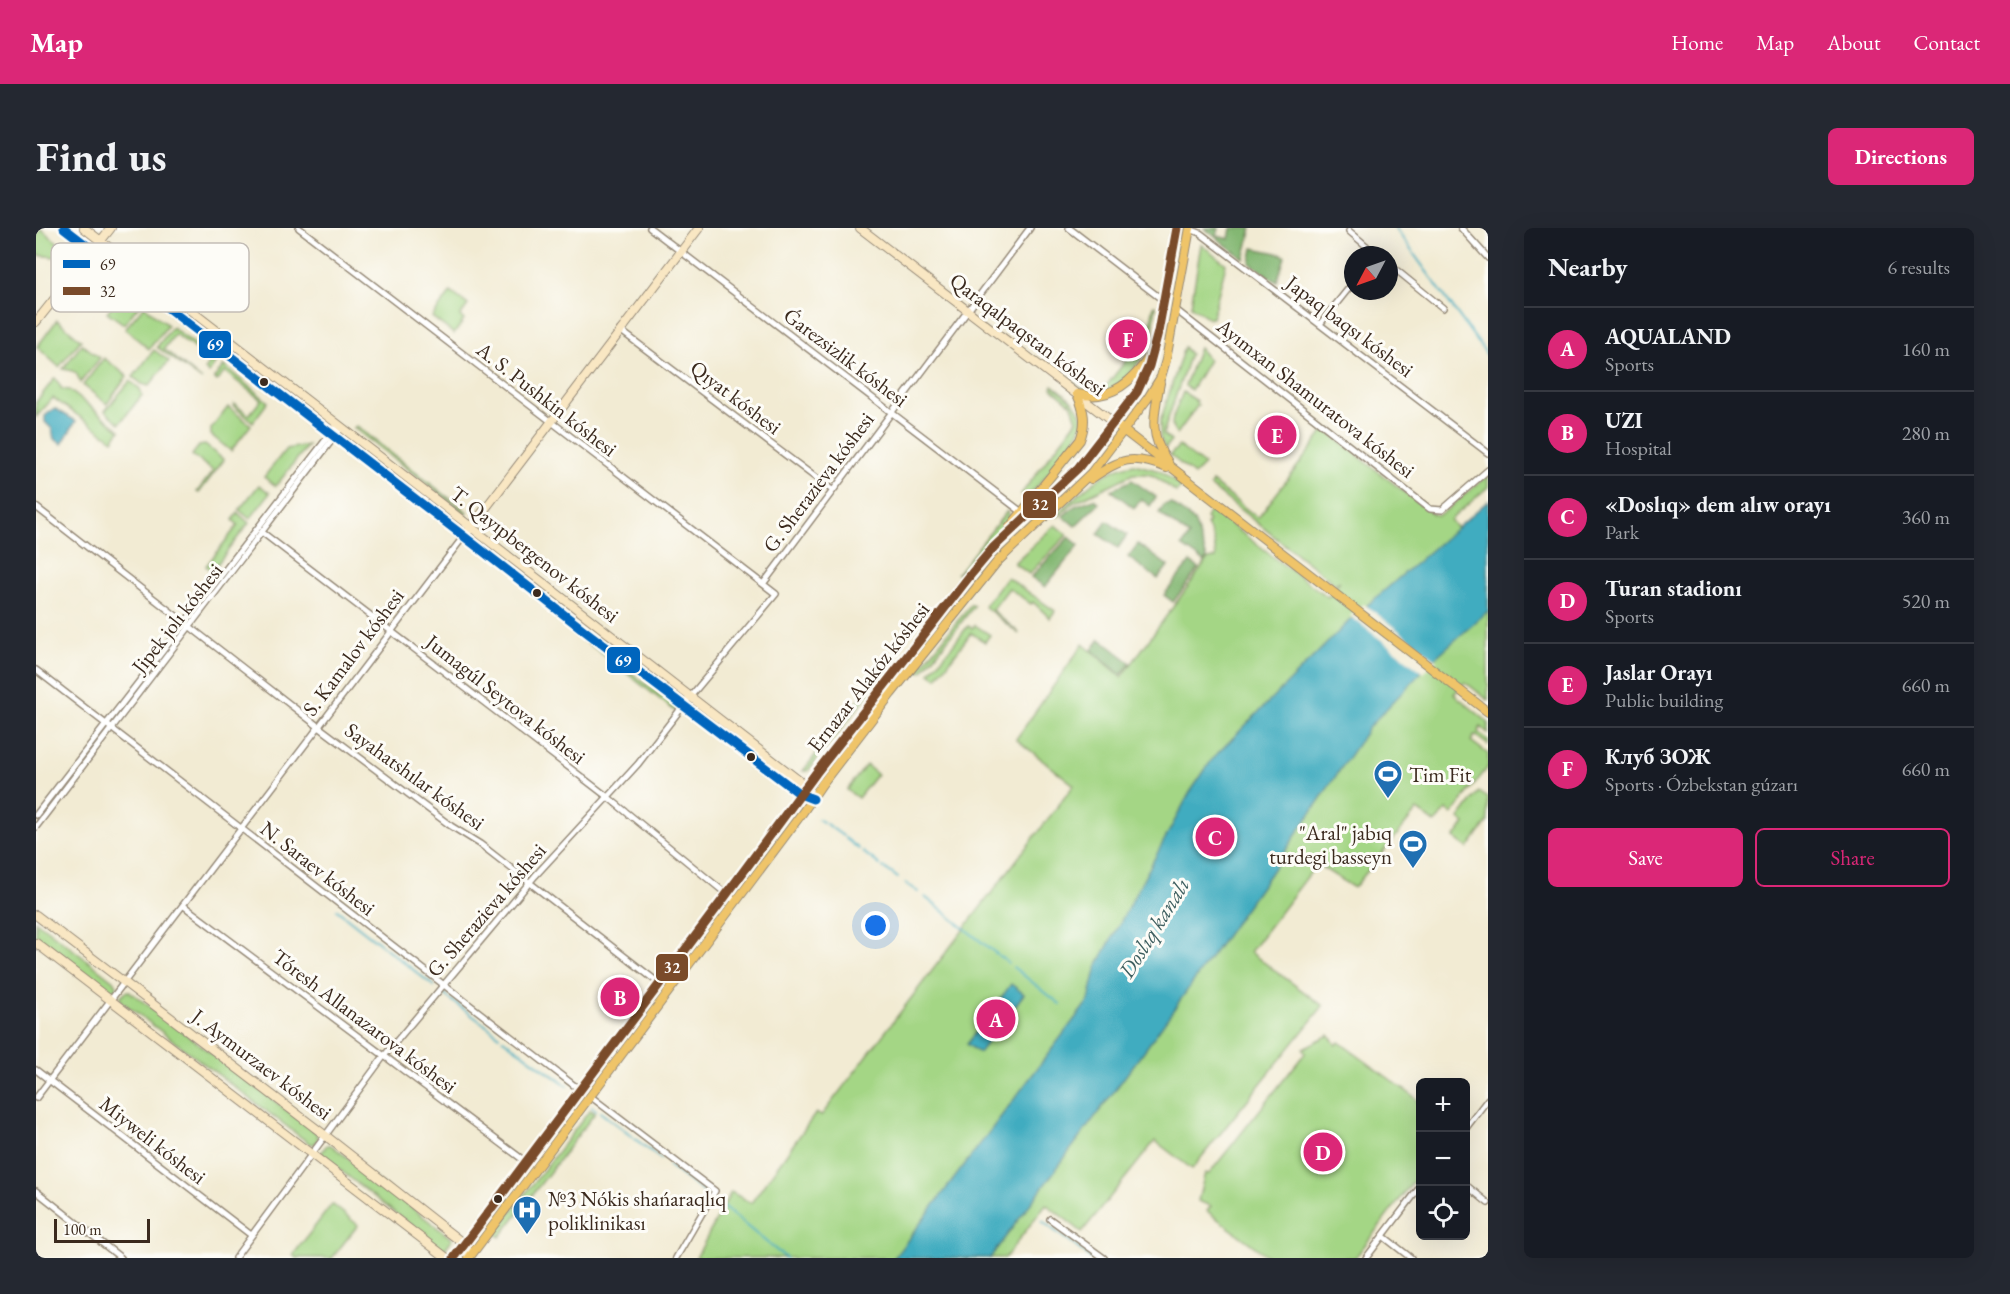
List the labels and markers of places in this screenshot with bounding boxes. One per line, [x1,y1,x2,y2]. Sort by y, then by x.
pin: F [1108,316,1148,362]
unlabelled marker [258,376,270,388]
pin: E [1258,412,1296,458]
unlabelled marker [531,587,543,599]
unlabelled marker [745,751,757,763]
sports icon: Tim Fit [1372,758,1404,800]
place label: Tim Fit [1409,761,1472,788]
pin: C [1196,814,1234,860]
place label: "Aral" jabıq turdegi basseyn [1269,819,1392,870]
sports icon: "Aral" jabıq turdegi basseyn [1397,828,1429,870]
pin: B [600,974,640,1020]
pin: A [976,996,1016,1042]
pin: D [1304,1130,1342,1174]
place label: №3 Nókis shańaraqlıq poliklinikası [548,1185,726,1236]
unlabelled marker [492,1193,504,1205]
hospital icon: №3 Nókis shańaraqlıq poliklinikası [511,1194,543,1236]

